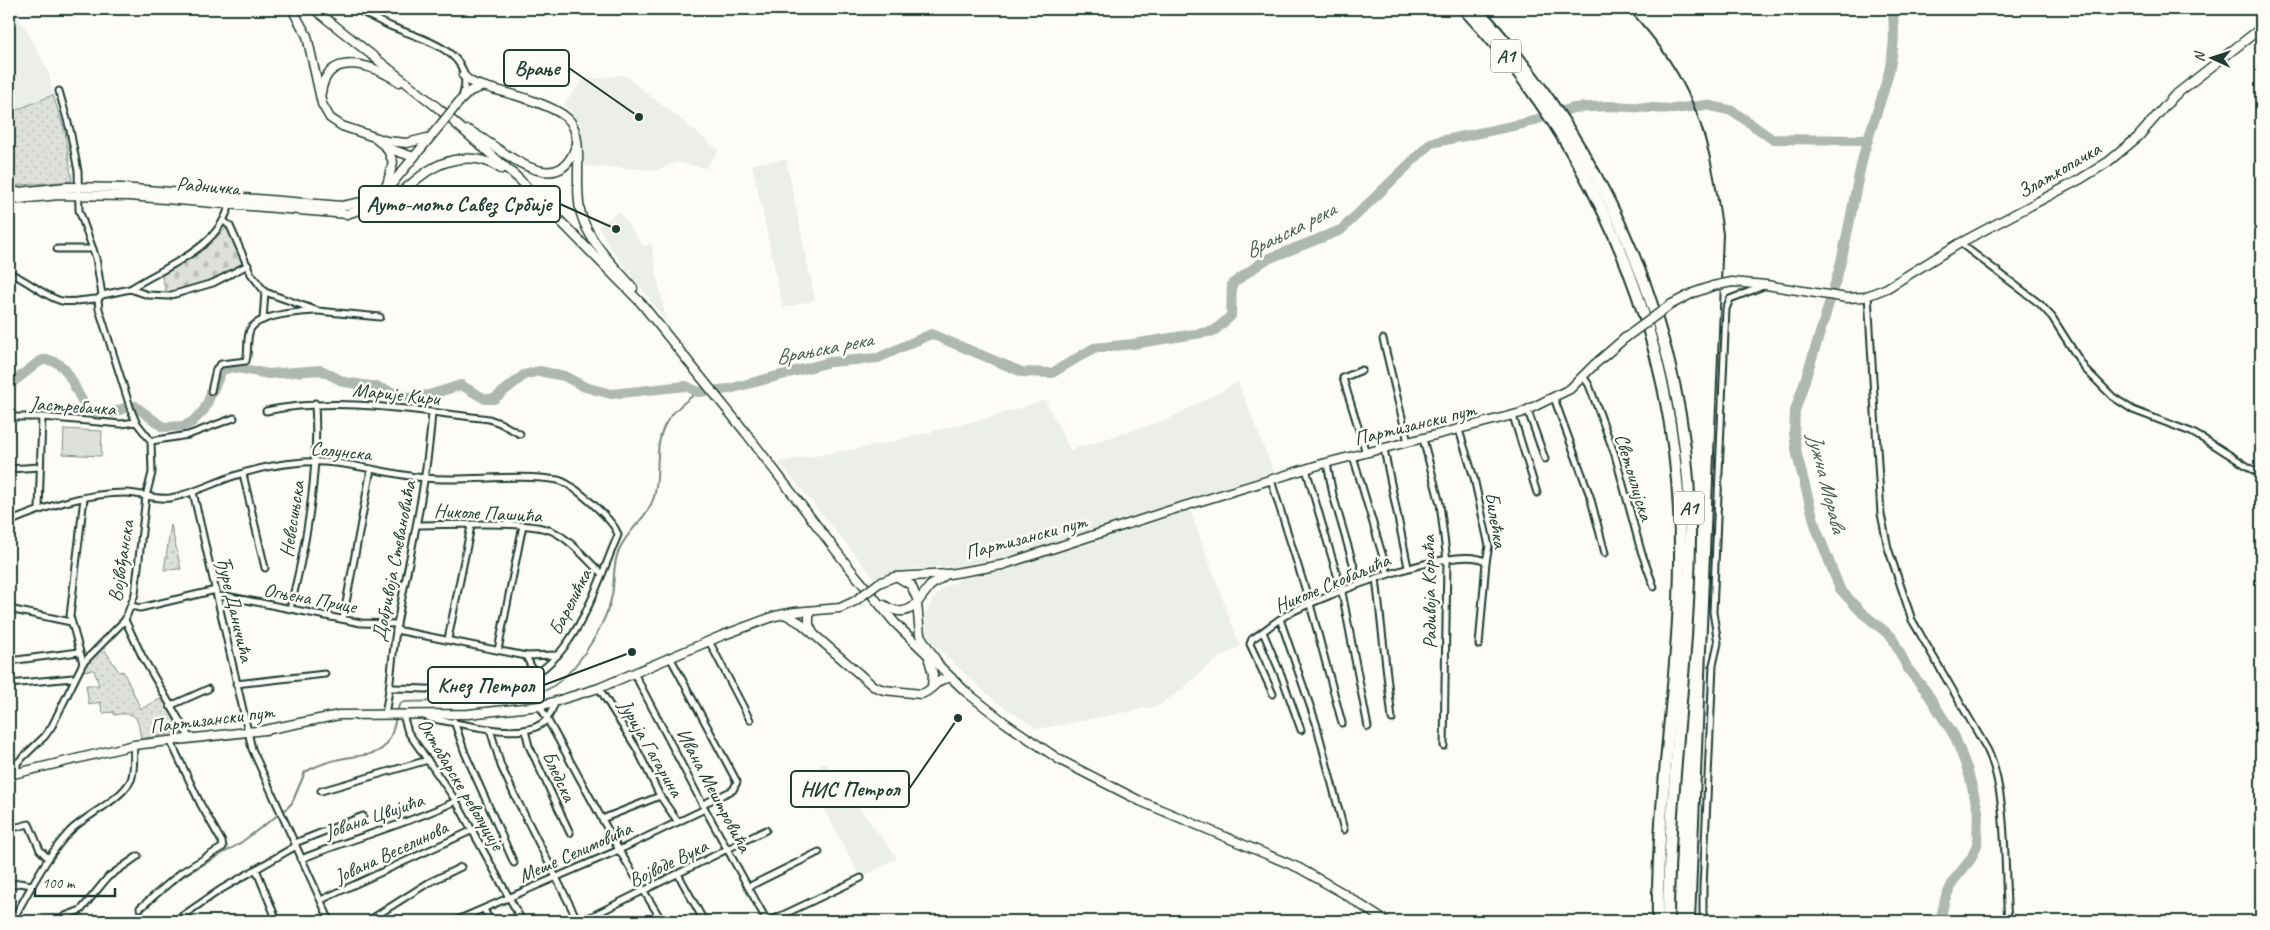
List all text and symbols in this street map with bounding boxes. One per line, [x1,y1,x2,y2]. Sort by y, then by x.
north arrow [2188,32,2238,82]
road number: A1 [1491,40,1521,72]
callout: Врање [504,50,569,86]
text: N [2191,50,2208,62]
text: Врање [514,55,562,81]
street label: Златкопачка [2013,136,2106,204]
street label: Радничка [175,171,242,201]
callout: Ауто-мото Савез Србије [359,186,560,222]
text: Ауто-мото Савез Србије [367,191,553,218]
water label: Врањска река [1240,195,1342,264]
water label: Врањска река [773,325,877,370]
street label: Марије Кири [351,377,442,411]
street label: Јастребачка [28,390,118,422]
street label: Партизански пут [1351,396,1480,451]
water label: Јужна Морава [1802,429,1852,538]
street label: Светоилијска [1609,430,1659,525]
street label: Солунска [309,435,374,467]
street label: Добривоја Стевановића [366,477,422,643]
street label: Невесињска [274,478,311,559]
street label: Билећка [1479,490,1513,551]
road number: A1 [1674,492,1704,524]
street label: Николе Пашића [433,498,544,528]
street label: Партизански пут [962,508,1091,565]
street label: Војвођанска [102,517,140,603]
street label: Радивоја Кораћа [1415,534,1442,649]
street label: Николе Скобаљића [1270,547,1395,619]
street label: Ђуре Даничића [210,554,260,666]
street label: Барелићка [543,564,598,639]
street label: Огњена Прице [262,577,360,619]
callout: Кнез Петрол [428,667,544,703]
text: Кнез Петрол [437,672,536,699]
street label: Јурија Гагарина [613,694,690,803]
street label: Партизански пут [148,699,277,739]
street label: Октобарске револуције [412,713,511,856]
street label: Ивана Мештровића [671,724,758,858]
street label: Бледска [536,747,582,807]
callout: НИС Петрол [791,771,909,807]
text: НИС Петрол [800,776,902,802]
street label: Јована Цвијића [320,787,428,845]
street label: Јована Веселинова [329,814,453,890]
street label: Меше Селимовића [514,815,637,888]
street label: Војводе Вука [624,833,713,893]
scale bar [35,865,115,897]
text: 100 m [42,874,76,893]

